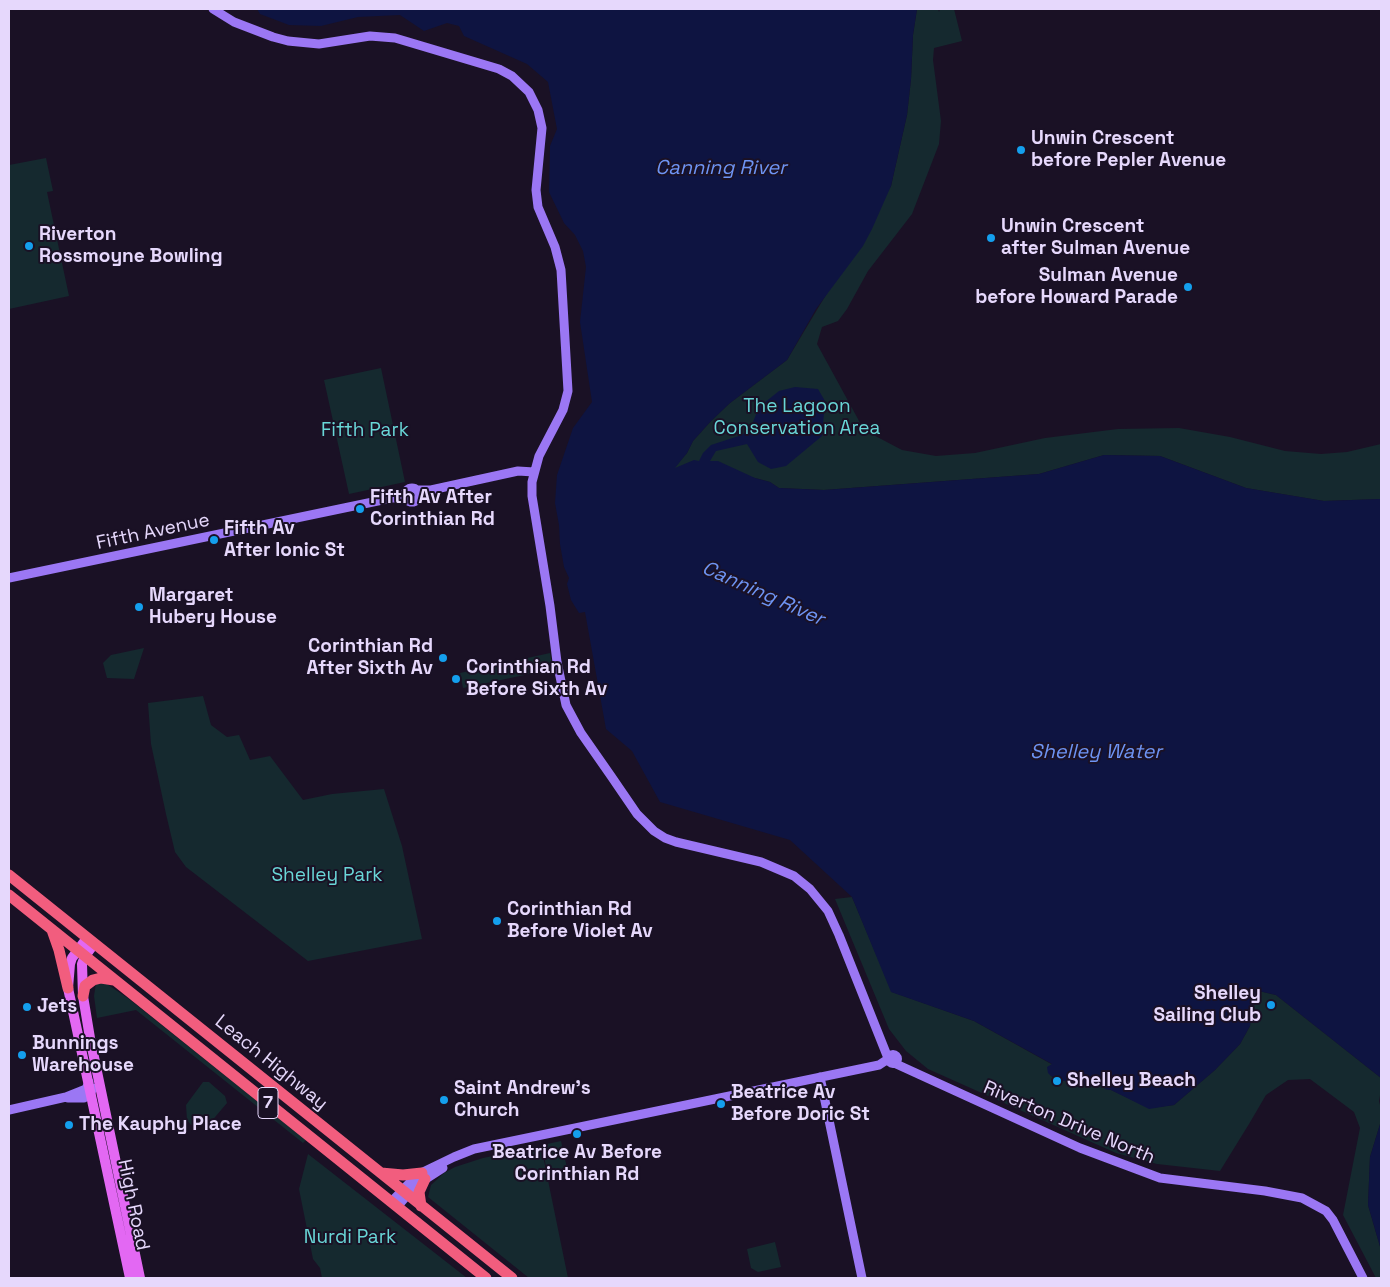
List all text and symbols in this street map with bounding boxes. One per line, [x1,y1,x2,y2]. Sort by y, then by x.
place label: Unwin Crescent before Pepler Avenue [1031,128,1226,172]
marker: Unwin Crescent before Pepler Avenue [1015,144,1027,156]
water label: Canning River [655,157,787,181]
place label: Unwin Crescent after Sulman Avenue [1001,216,1190,260]
place label: Riverton Rossmoyne Bowling [39,224,223,268]
marker: Unwin Crescent after Sulman Avenue [985,232,997,244]
marker: Riverton Rossmoyne Bowling [23,240,35,252]
place label: Sulman Avenue before Howard Parade [975,265,1178,309]
marker: Sulman Avenue before Howard Parade [1182,281,1194,293]
park label: The Lagoon Conservation Area [714,396,880,440]
park label: Fifth Park [321,420,409,442]
place label: Fifth Av After Corinthian Rd [370,487,495,531]
marker: Fifth Av After Corinthian Rd [354,503,366,515]
street label: Fifth Avenue [94,509,212,555]
place label: Fifth Av After Ionic St [224,518,345,562]
marker: Fifth Av After Ionic St [208,534,220,546]
water label: Canning River [698,556,828,632]
place label: Margaret Hubery House [149,585,277,629]
marker: Margaret Hubery House [133,601,145,613]
place label: Corinthian Rd After Sixth Av [306,636,433,680]
marker: Corinthian Rd After Sixth Av [437,652,449,664]
place label: Corinthian Rd Before Sixth Av [466,657,607,701]
marker: Corinthian Rd Before Sixth Av [450,673,462,685]
water label: Shelley Water [1030,741,1162,765]
park label: Shelley Park [271,865,383,887]
place label: Corinthian Rd Before Violet Av [507,899,653,943]
marker: Corinthian Rd Before Violet Av [491,915,503,927]
place label: Shelley Sailing Club [1154,983,1261,1027]
place label: Jets [37,996,77,1018]
marker: Shelley Sailing Club [1265,999,1277,1011]
marker: Jets [21,1001,33,1013]
street label: Leach Highway [210,1011,332,1115]
place label: Bunnings Warehouse [32,1033,134,1077]
marker: Bunnings Warehouse [16,1049,28,1061]
place label: Shelley Beach [1067,1070,1196,1092]
marker: Shelley Beach [1051,1075,1063,1087]
street label: Riverton Drive North [980,1077,1158,1169]
place label: Saint Andrew's Church [454,1078,591,1122]
place label: Beatrice Av Before Doric St [731,1082,870,1126]
road number: 7 [258,1088,278,1118]
marker: Saint Andrew's Church [438,1094,450,1106]
marker: Beatrice Av Before Doric St [715,1098,727,1110]
place label: The Kauphy Place [79,1114,242,1136]
marker: The Kauphy Place [63,1119,75,1131]
marker: Beatrice Av Before Corinthian Rd [571,1128,583,1140]
place label: Beatrice Av Before Corinthian Rd [492,1142,662,1186]
street label: High Road [112,1157,154,1253]
park label: Nurdi Park [304,1227,396,1249]

